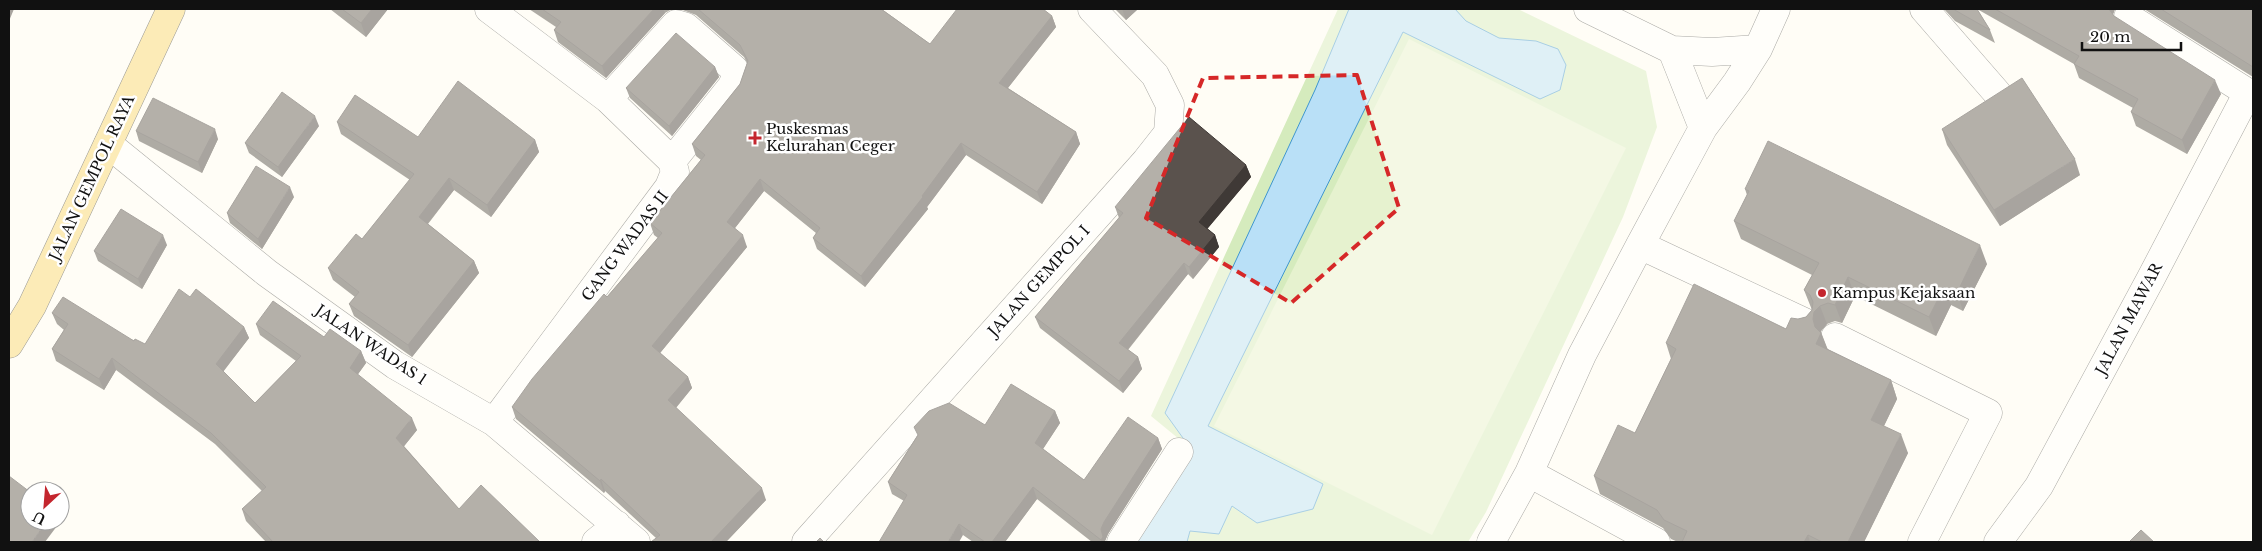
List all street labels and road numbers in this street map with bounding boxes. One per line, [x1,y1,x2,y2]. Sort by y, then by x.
street label: JALAN GEMPOL RAYA [44,91,139,266]
street label: GANG WADAS II [577,187,672,305]
street label: JALAN GEMPOL I [982,221,1094,342]
street label: JALAN MAWAR [2090,258,2167,380]
street label: JALAN WADAS 1 [310,299,431,389]

